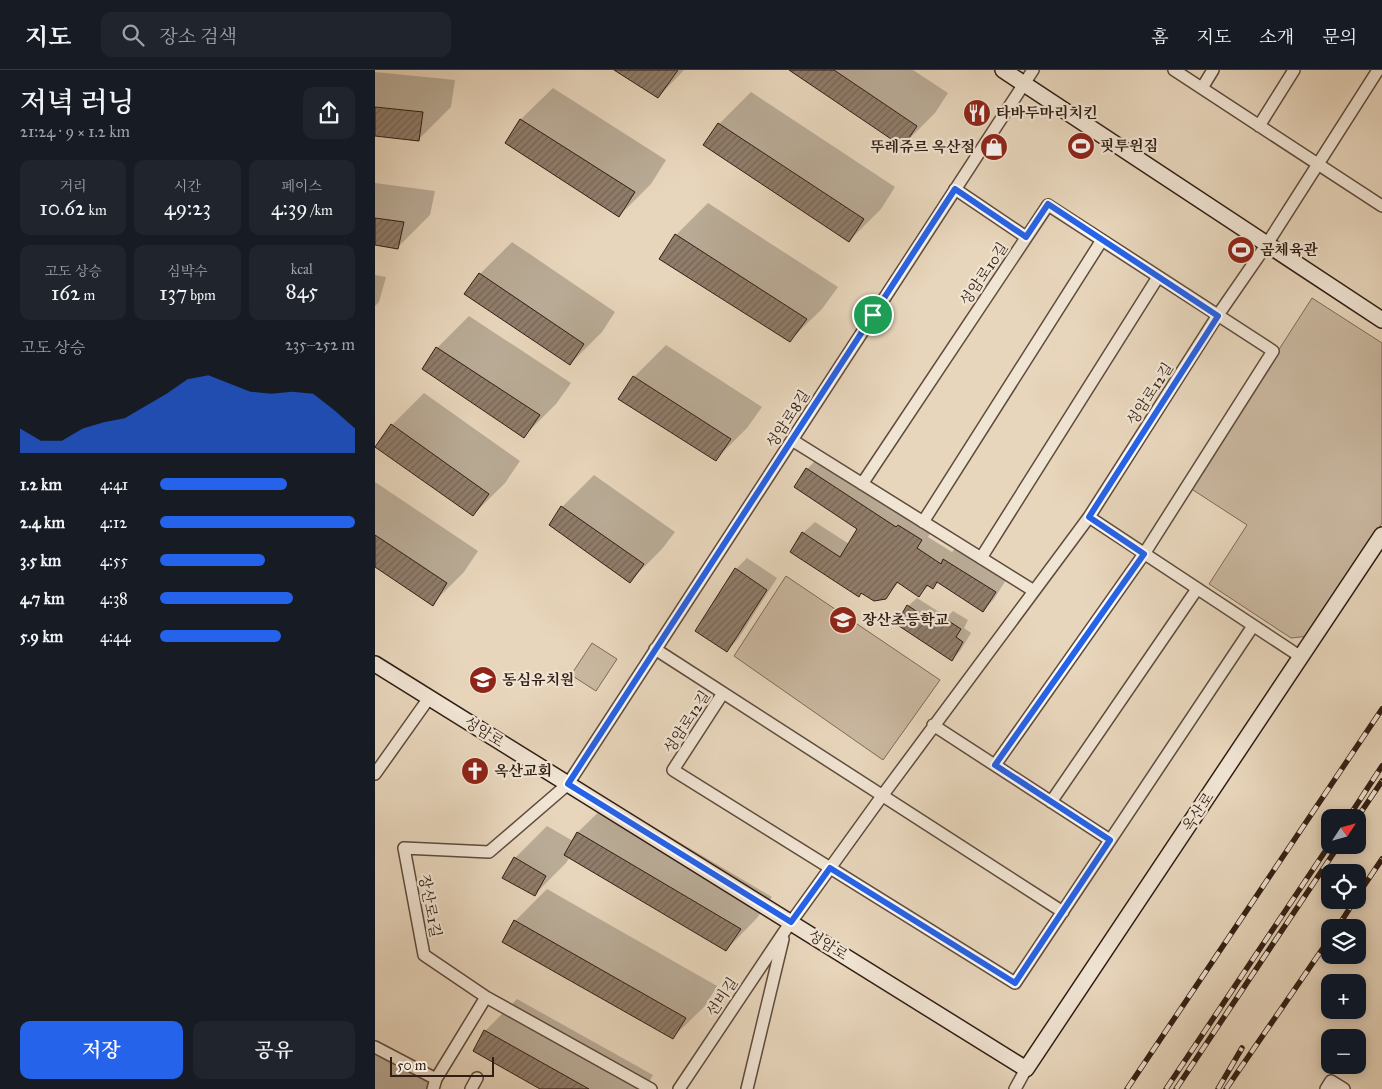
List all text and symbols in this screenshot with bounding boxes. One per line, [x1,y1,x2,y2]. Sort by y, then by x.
search box [101,12,451,57]
icon: search [119,21,147,49]
text: 지도 [25,22,71,52]
text: 장소 검색 [159,25,237,48]
text: 홈 [1151,26,1169,48]
text: 지도 [1197,26,1231,48]
text: 소개 [1259,26,1294,48]
text: 문의 [1322,26,1357,48]
text: 저녁 러닝 [20,85,134,120]
button: share [303,87,355,139]
restaurant icon: 타바두마리치킨 [962,98,992,128]
place label: 타바두마리치킨 [996,104,1097,122]
text: 21:24 · 9 × 1.2 km [20,122,130,141]
sports icon: 핏투윈짐 [1066,131,1096,161]
shop icon: 뚜레쥬르 옥산점 [979,132,1009,162]
place label: 핏투윈짐 [1100,137,1158,155]
place label: 뚜레쥬르 옥산점 [870,138,975,156]
text: 거리 [60,178,87,195]
text: 시간 [174,178,201,195]
text: 페이스 [282,178,322,195]
text: 10.62 [40,195,85,221]
text: 49:23 [164,195,211,221]
text: 4:39 [271,195,308,221]
text: km [85,202,107,219]
text: /km [308,202,333,219]
sports icon: 곰체육관 [1226,235,1256,265]
street label: 성암로10길 [956,239,1012,309]
place label: 곰체육관 [1260,241,1318,259]
text: kcal [291,261,313,278]
text: 고도 상승 [45,263,102,280]
text: 심박수 [167,263,208,280]
text: 845 [286,278,318,304]
text: 162 [51,280,80,306]
text: 137 [159,280,187,306]
text: m [80,287,95,304]
text: bpm [187,287,216,304]
pin [852,294,894,336]
icon: arrive [859,301,887,329]
text: 235–252 m [285,335,355,354]
text: 고도 상승 [20,338,85,357]
street label: 성암로12길 [1123,359,1177,429]
street label: 성암로8길 [762,386,814,452]
text: 1.2 km [20,475,62,494]
text: 4:41 [100,475,128,494]
text: 2.4 km [20,513,65,532]
text: 4:12 [100,513,127,532]
text: 3.5 km [20,551,61,570]
text: 4:55 [100,551,128,570]
text: 4.7 km [20,589,65,608]
text: 4:38 [100,589,128,608]
school or university icon: 장산초등학교 [828,605,858,635]
place label: 장산초등학교 [862,611,949,629]
text: 5.9 km [20,627,63,646]
text: 4:44 [100,627,131,646]
school or university icon: 동심유치원 [468,665,498,695]
place label: 동심유치원 [502,671,574,689]
street label: 성암로12길 [660,687,714,757]
street label: 성암로 [461,713,508,751]
church icon: 옥산교회 [460,756,490,786]
place label: 옥산교회 [494,762,552,780]
street label: 옥산로 [1178,789,1218,835]
north arrow [1321,809,1366,854]
map controls [1321,809,1366,1074]
button: locate [1321,864,1366,909]
street label: 장산로1길 [415,873,445,939]
button: layers [1321,919,1366,964]
street label: 성암로 [805,926,852,964]
street label: 선비길 [702,974,742,1020]
button: + [1321,974,1366,1019]
button: 저장 [20,1021,183,1079]
button: 공유 [193,1021,355,1079]
button: − [1321,1029,1366,1074]
scale bar [390,1054,494,1077]
text: 50 m [397,1057,426,1074]

